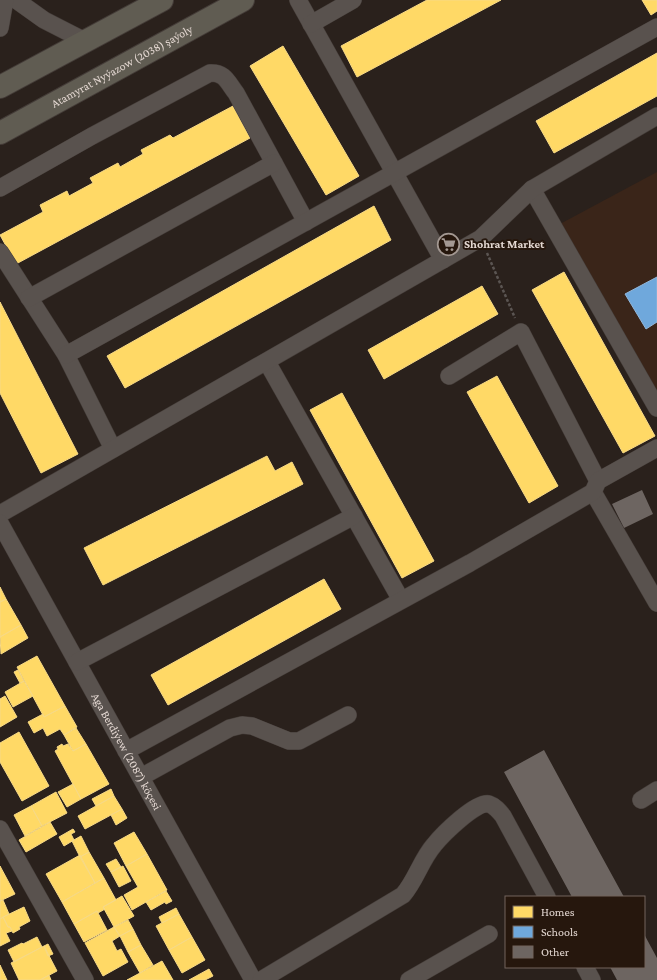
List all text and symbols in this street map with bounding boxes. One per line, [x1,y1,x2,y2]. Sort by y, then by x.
street label: Atamyrat Nyýazow (2038) şaýoly [49,22,196,111]
supermarket icon: Shohrat Market [435,231,461,257]
place label: Shohrat Market [464,237,545,251]
street label: Aga Berdiýew (2087) köçesi [88,690,164,812]
legend [505,896,645,968]
text: Homes [541,905,575,919]
text: Schools [541,925,578,939]
text: Other [541,945,570,959]

